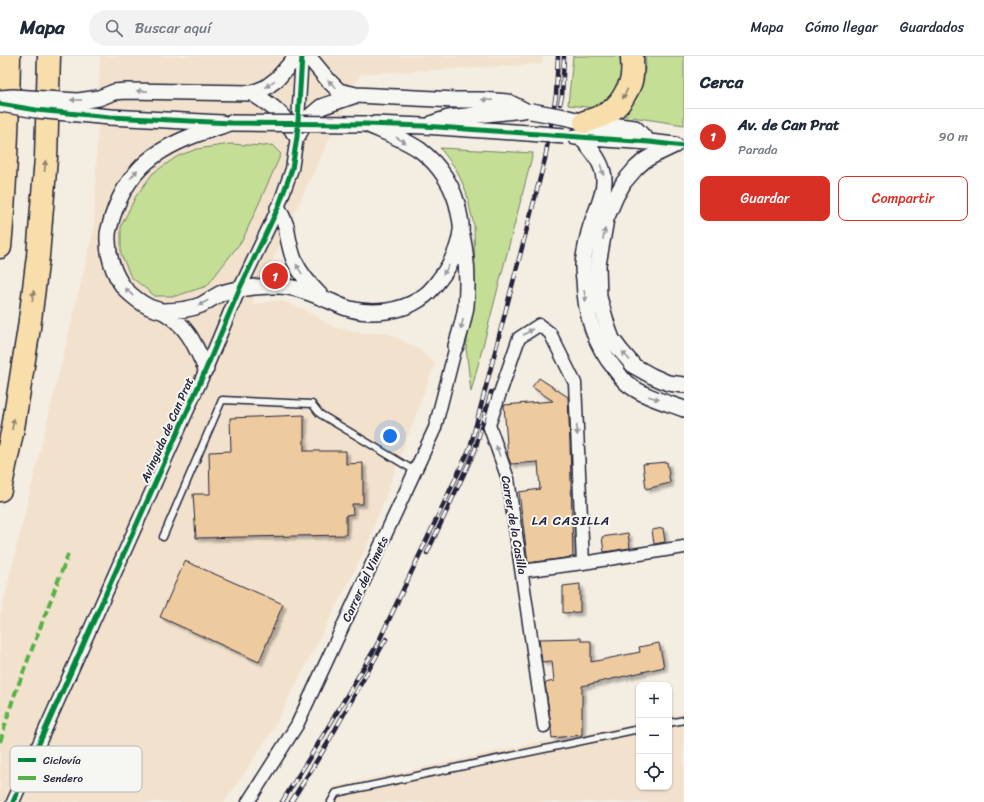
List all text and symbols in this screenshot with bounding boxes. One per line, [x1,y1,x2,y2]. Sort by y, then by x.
search box [89,10,369,46]
text: Mapa [20,11,65,44]
text: Buscar aquí [135,15,211,41]
text: Mapa [750,15,783,40]
text: Cómo llegar [805,15,878,40]
text: Guardados [900,15,964,40]
icon: search [103,17,125,39]
text: Cerca [700,67,743,97]
one-way arrow [327,79,337,89]
one-way arrow [264,80,275,88]
one-way arrow [135,88,148,94]
one-way arrow [622,88,629,99]
one-way arrow [69,97,82,103]
one-way arrow [481,97,493,104]
text: Av. de Can Prat [738,112,840,138]
text: 1 [710,125,716,148]
text: 90 m [938,125,968,148]
one-way arrow [395,136,407,143]
text: Parada [738,138,778,161]
one-way arrow [42,160,49,172]
one-way arrow [599,164,605,176]
one-way arrow [130,169,138,180]
button: Guardar [700,176,830,221]
button: Compartir [838,176,968,221]
one-way arrow [601,227,607,240]
pin: 1 [262,261,288,291]
one-way arrow [295,263,302,275]
one-way arrow [442,265,450,275]
one-way arrow [124,287,134,297]
one-way arrow [30,290,36,302]
one-way arrow [582,290,588,302]
one-way arrow [197,300,209,306]
one-way arrow [458,318,464,330]
one-way arrow [523,328,533,336]
one-way arrow [621,351,630,361]
street label: Avinguda de Can Prat [134,374,200,487]
one-way arrow [649,396,661,402]
one-way arrow [11,418,17,430]
one-way arrow [574,424,581,436]
your location [380,426,400,446]
one-way arrow [495,445,501,457]
street label: Carrer de la Casilla [494,474,534,576]
district label: LA CASILLA [532,509,610,532]
street label: Carrer del Vimets [335,532,395,626]
map controls [636,682,672,790]
button: + [636,682,672,718]
button: − [636,718,672,754]
legend [10,746,142,792]
text: Ciclovía [43,751,81,770]
button: locate [636,754,672,790]
text: Sendero [43,769,83,788]

